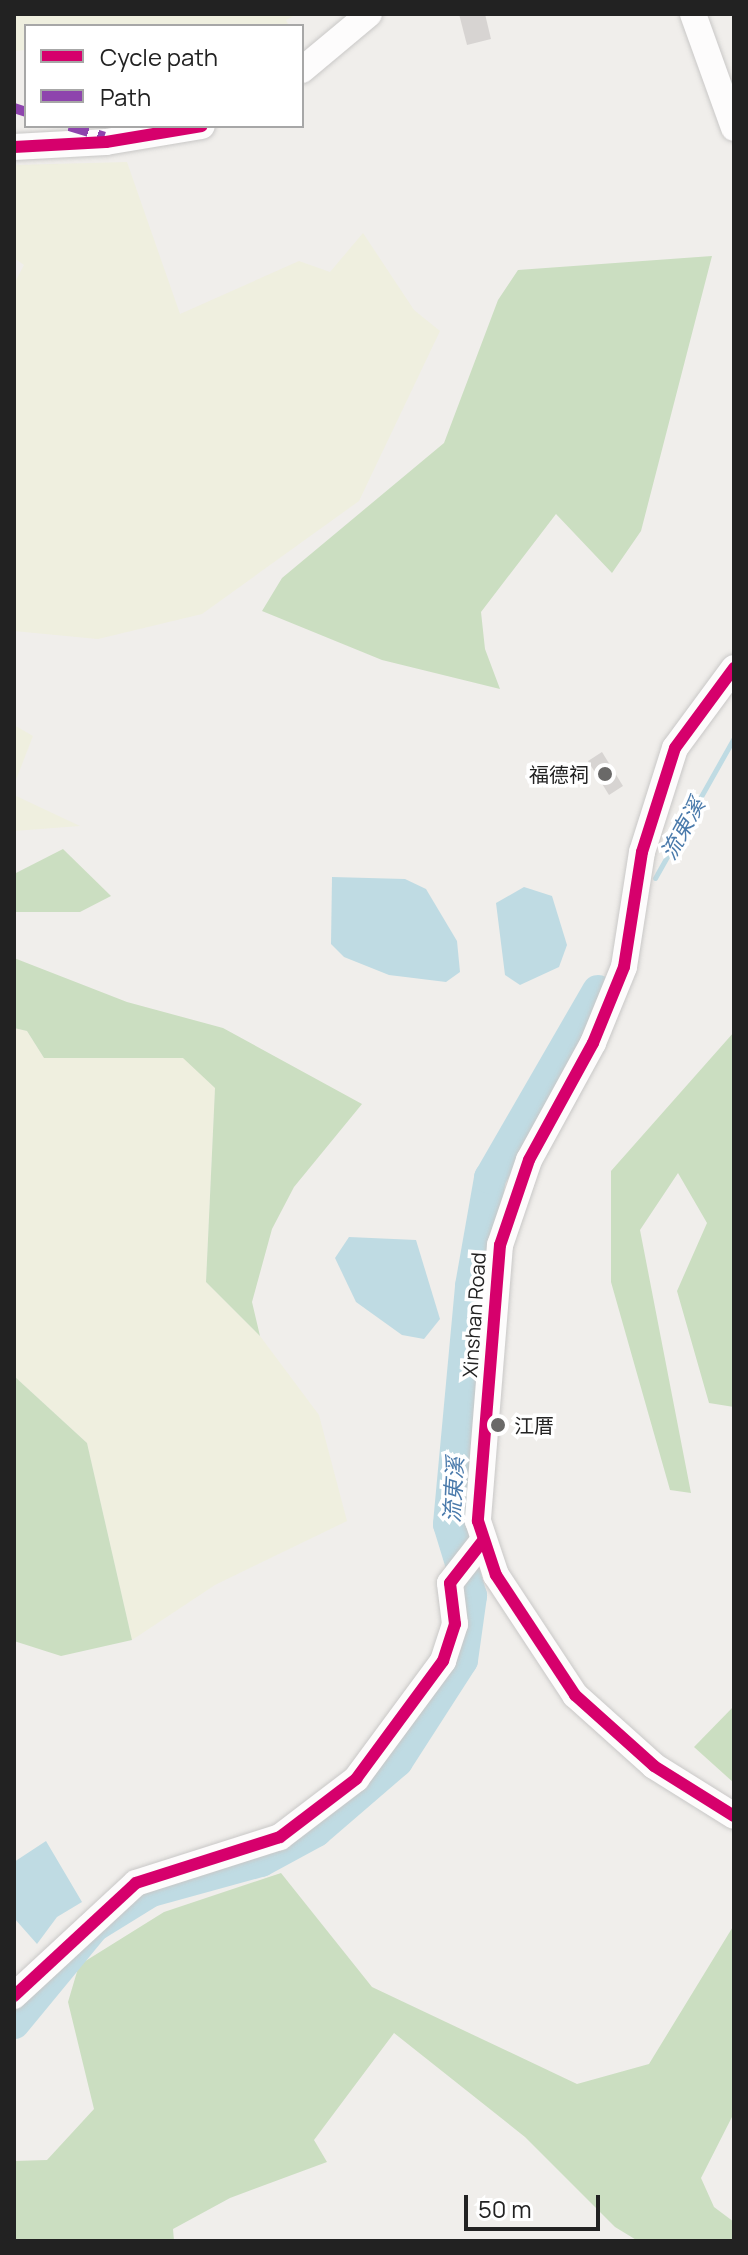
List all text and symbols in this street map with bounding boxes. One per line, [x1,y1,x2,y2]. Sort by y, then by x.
legend [24,24,304,128]
text: Cycle path [100,40,218,73]
text: Path [100,80,151,113]
place label: 福德祠 [529,762,589,786]
marker: 福德祠 [596,765,614,783]
water label: 流東溪 [655,794,711,864]
street label: Xinshan Road [458,1252,490,1378]
place label: 江厝 [514,1413,554,1437]
marker: 江厝 [489,1416,507,1434]
water label: 流東溪 [439,1456,469,1524]
scale bar [468,2179,604,2229]
text: 50 m [478,2192,532,2225]

